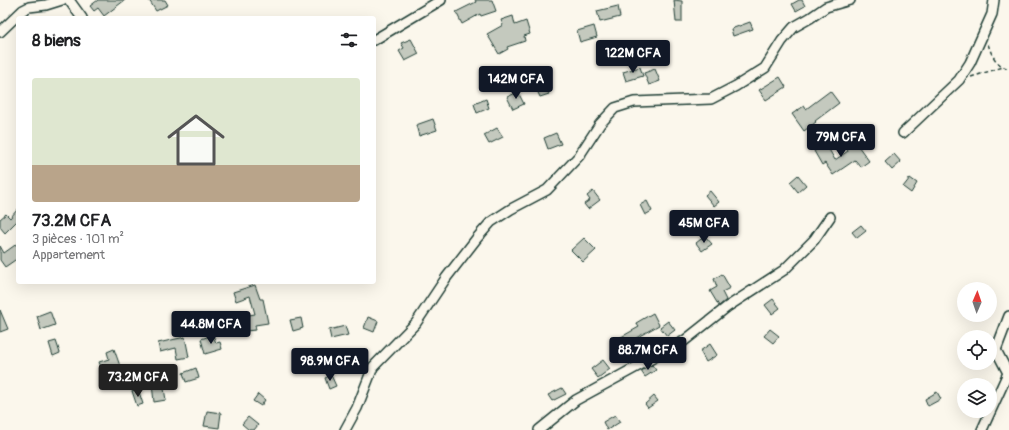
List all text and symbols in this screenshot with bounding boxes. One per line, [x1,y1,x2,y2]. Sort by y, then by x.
icon: filters [338,29,360,51]
text: 8 biens [32,30,81,51]
pin: 122M CFA [592,40,674,74]
text: 122M CFA [605,45,661,61]
pin: 142M CFA [475,66,557,100]
text: 142M CFA [488,71,544,87]
icon: home [160,104,232,176]
pin: 79M CFA [804,124,878,158]
text: 79M CFA [816,129,866,145]
text: 73.2M CFA [32,210,111,231]
pin: 45M CFA [667,210,741,244]
text: 45M CFA [678,215,730,231]
text: 3 pièces · 101 m² [32,231,124,247]
text: Appartement [32,247,105,263]
north arrow [957,282,997,322]
map controls [957,282,997,418]
pin: 44.8M CFA [165,311,257,345]
text: 44.8M CFA [181,316,241,332]
button: locate [957,330,997,370]
pin: 88.7M CFA [602,337,694,371]
text: 88.7M CFA [618,342,678,358]
pin: 98.9M CFA [284,348,376,382]
text: 98.9M CFA [300,353,360,369]
pin: 73.2M CFA [92,364,184,398]
text: 73.2M CFA [108,369,168,385]
button: layers [957,378,997,418]

